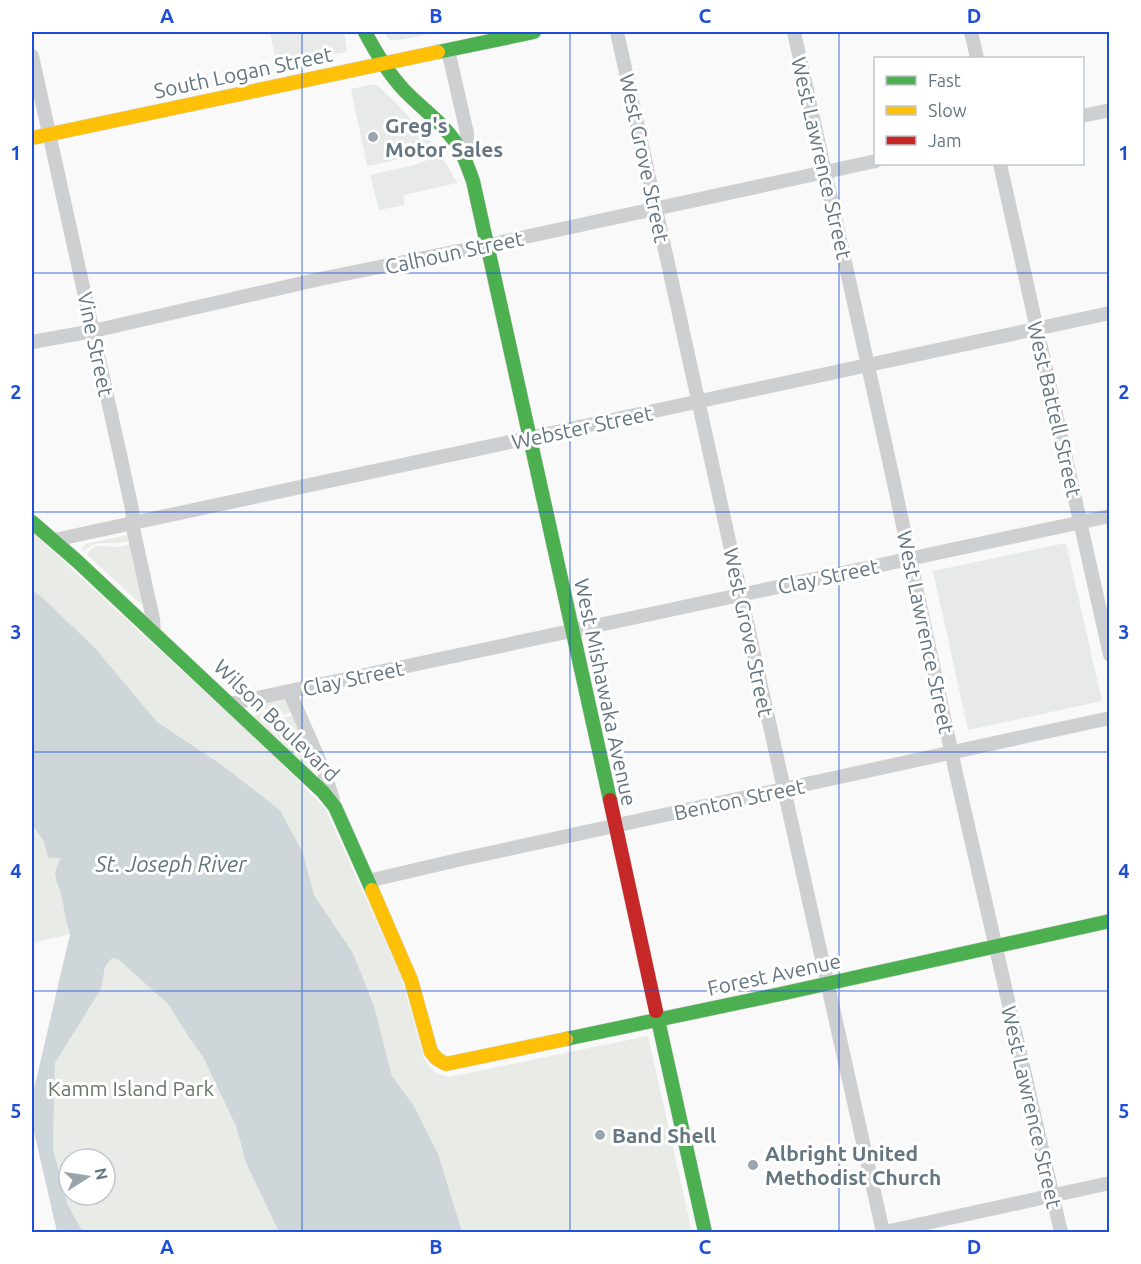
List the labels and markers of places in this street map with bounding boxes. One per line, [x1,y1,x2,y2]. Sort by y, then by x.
place label: Greg's Motor Sales [385,113,503,161]
marker: Greg's Motor Sales [366,130,380,144]
place label: Band Shell [612,1123,716,1147]
marker: Band Shell [593,1128,607,1142]
place label: Albright United Methodist Church [765,1141,941,1189]
marker: Albright United Methodist Church [746,1158,760,1172]

